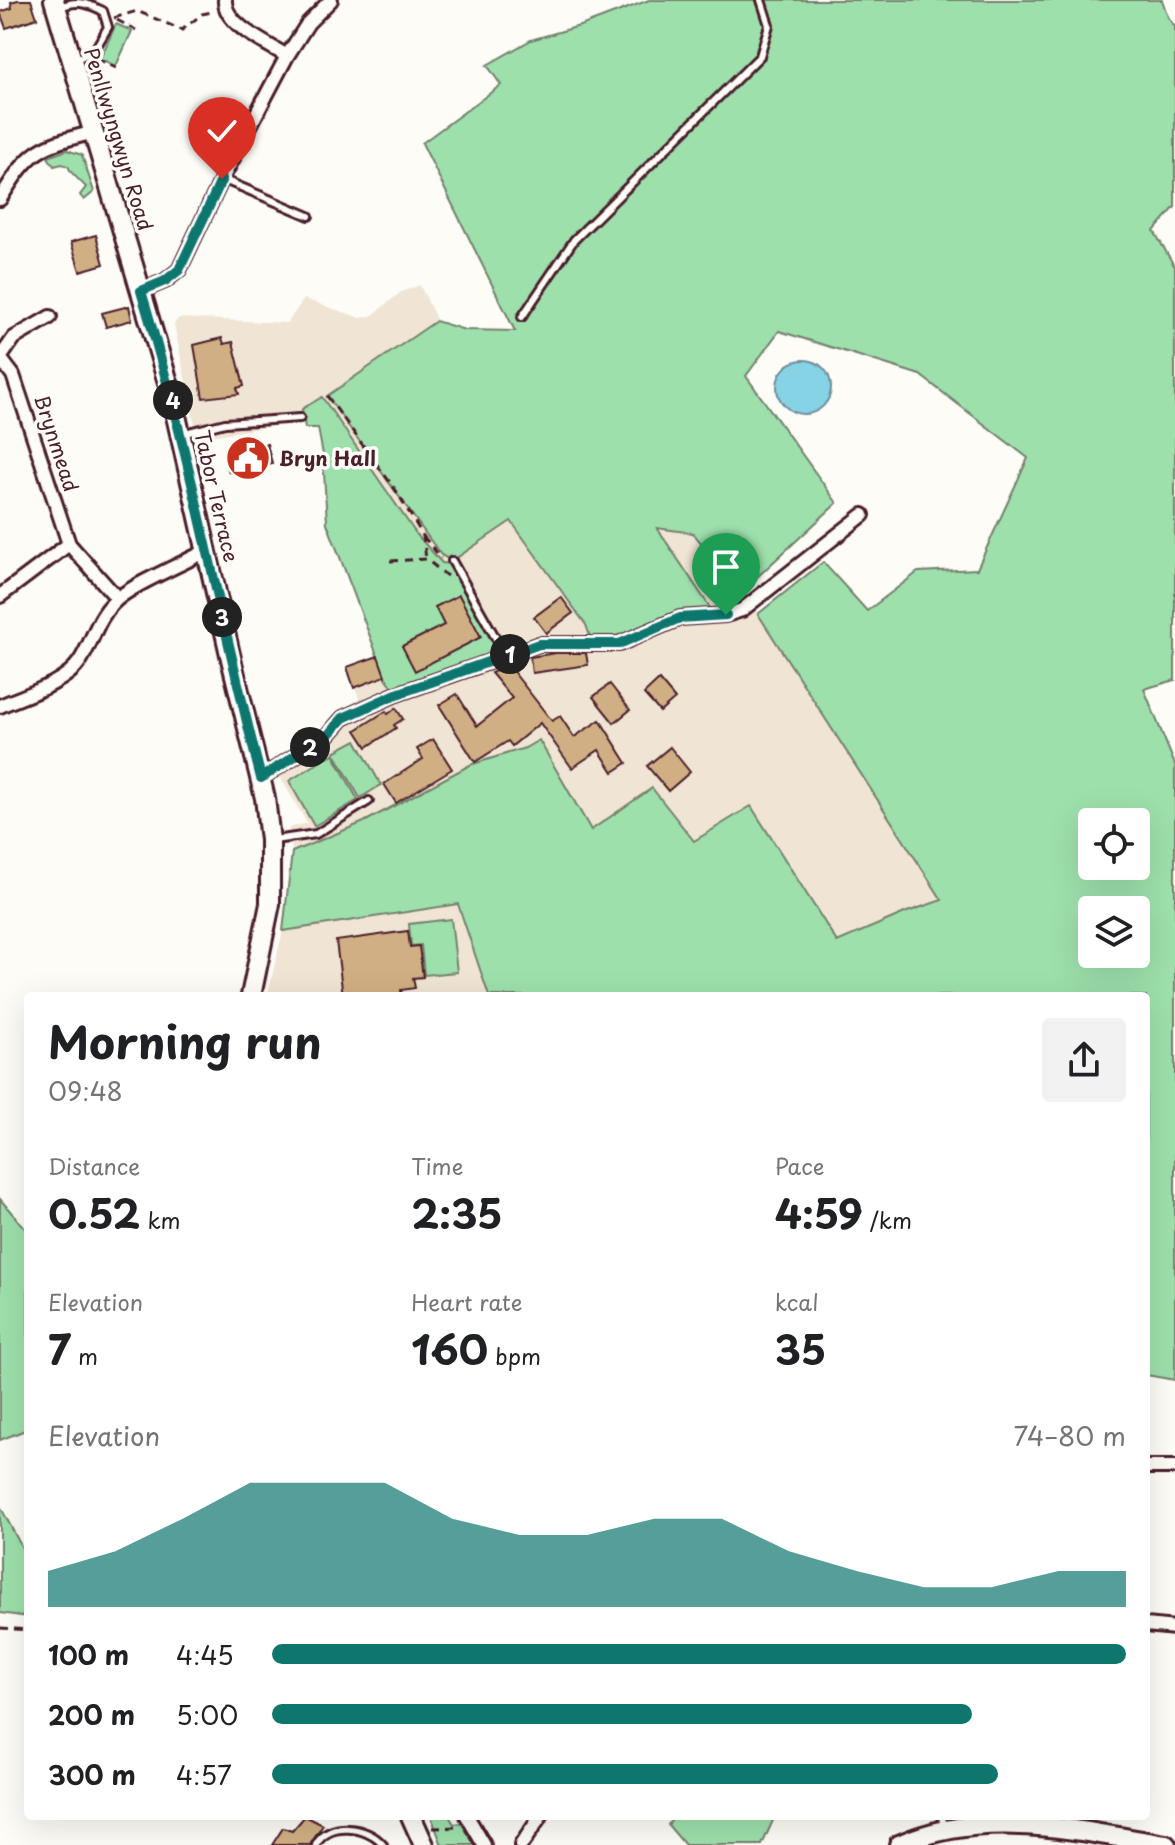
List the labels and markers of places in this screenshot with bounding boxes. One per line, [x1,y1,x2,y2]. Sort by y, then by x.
pin [188,97,256,179]
pin: 4 [153,380,193,420]
public building icon: Bryn Hall [224,434,272,482]
place label: Bryn Hall [279,443,376,473]
pin [692,533,760,615]
pin: 3 [202,597,242,637]
pin: 1 [490,634,530,674]
pin: 2 [290,727,330,767]

